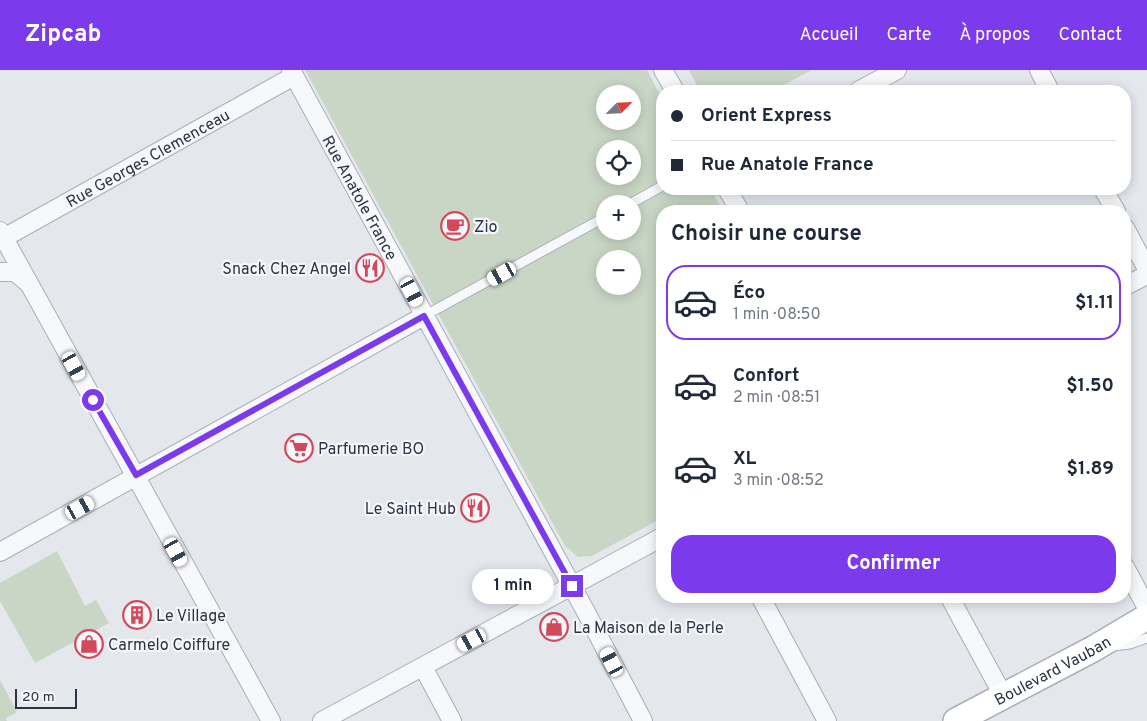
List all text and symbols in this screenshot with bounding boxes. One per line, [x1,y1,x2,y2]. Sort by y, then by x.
text: Zipcab [25,20,101,50]
text: Accueil [799,24,858,47]
text: Carte [886,24,931,47]
text: À propos [959,24,1030,47]
text: Contact [1058,24,1122,47]
north arrow [596,85,641,130]
map controls [596,85,641,295]
text: Orient Express [701,104,832,128]
street label: Rue Georges Clemenceau [63,106,234,213]
street label: Rue Anatole France [317,133,401,264]
button: locate [596,140,641,185]
text: Rue Anatole France [701,153,874,177]
button: + [596,195,641,240]
cafe icon: Zio [440,211,470,241]
place label: Zio [474,218,497,238]
text: Choisir une course [671,221,862,248]
button: − [596,250,641,295]
restaurant icon: Snack Chez Angel [355,253,385,283]
place label: Snack Chez Angel [222,260,351,280]
car [485,260,518,288]
car [398,275,425,309]
icon: car [673,280,718,325]
text: Éco [733,281,765,305]
text: $1.11 [1075,291,1114,315]
text: 1 min · 08:50 [733,305,821,325]
car [60,349,87,383]
icon: car [673,363,718,408]
text: Confort [733,364,799,388]
text: $1.50 [1066,374,1114,398]
text: 2 min · 08:51 [733,388,820,408]
route start [82,389,104,411]
supermarket icon: Parfumerie BO [284,433,314,463]
place label: Parfumerie BO [318,440,424,460]
icon: car [673,446,718,491]
text: XL [733,447,756,471]
text: $1.89 [1067,457,1114,481]
text: 3 min · 08:52 [733,471,824,491]
restaurant icon: Le Saint Hub [460,493,490,523]
car [63,494,96,522]
place label: Le Saint Hub [365,500,456,520]
car [162,535,189,569]
button: Confirmer [671,535,1116,593]
callout: 1 min [472,568,554,604]
route end [561,575,583,597]
text: 1 min [494,576,532,596]
building icon: Le Village [122,600,152,630]
place label: Le Village [156,607,226,627]
shop icon: La Maison de la Perle [539,612,569,642]
place label: La Maison de la Perle [573,619,724,639]
car [455,626,488,654]
shop icon: Carmelo Coiffure [74,629,104,659]
street label: Boulevard Vauban [992,633,1115,711]
place label: Carmelo Coiffure [108,636,230,656]
car [598,645,625,679]
scale bar [15,686,78,709]
text: 20 m [22,689,55,706]

